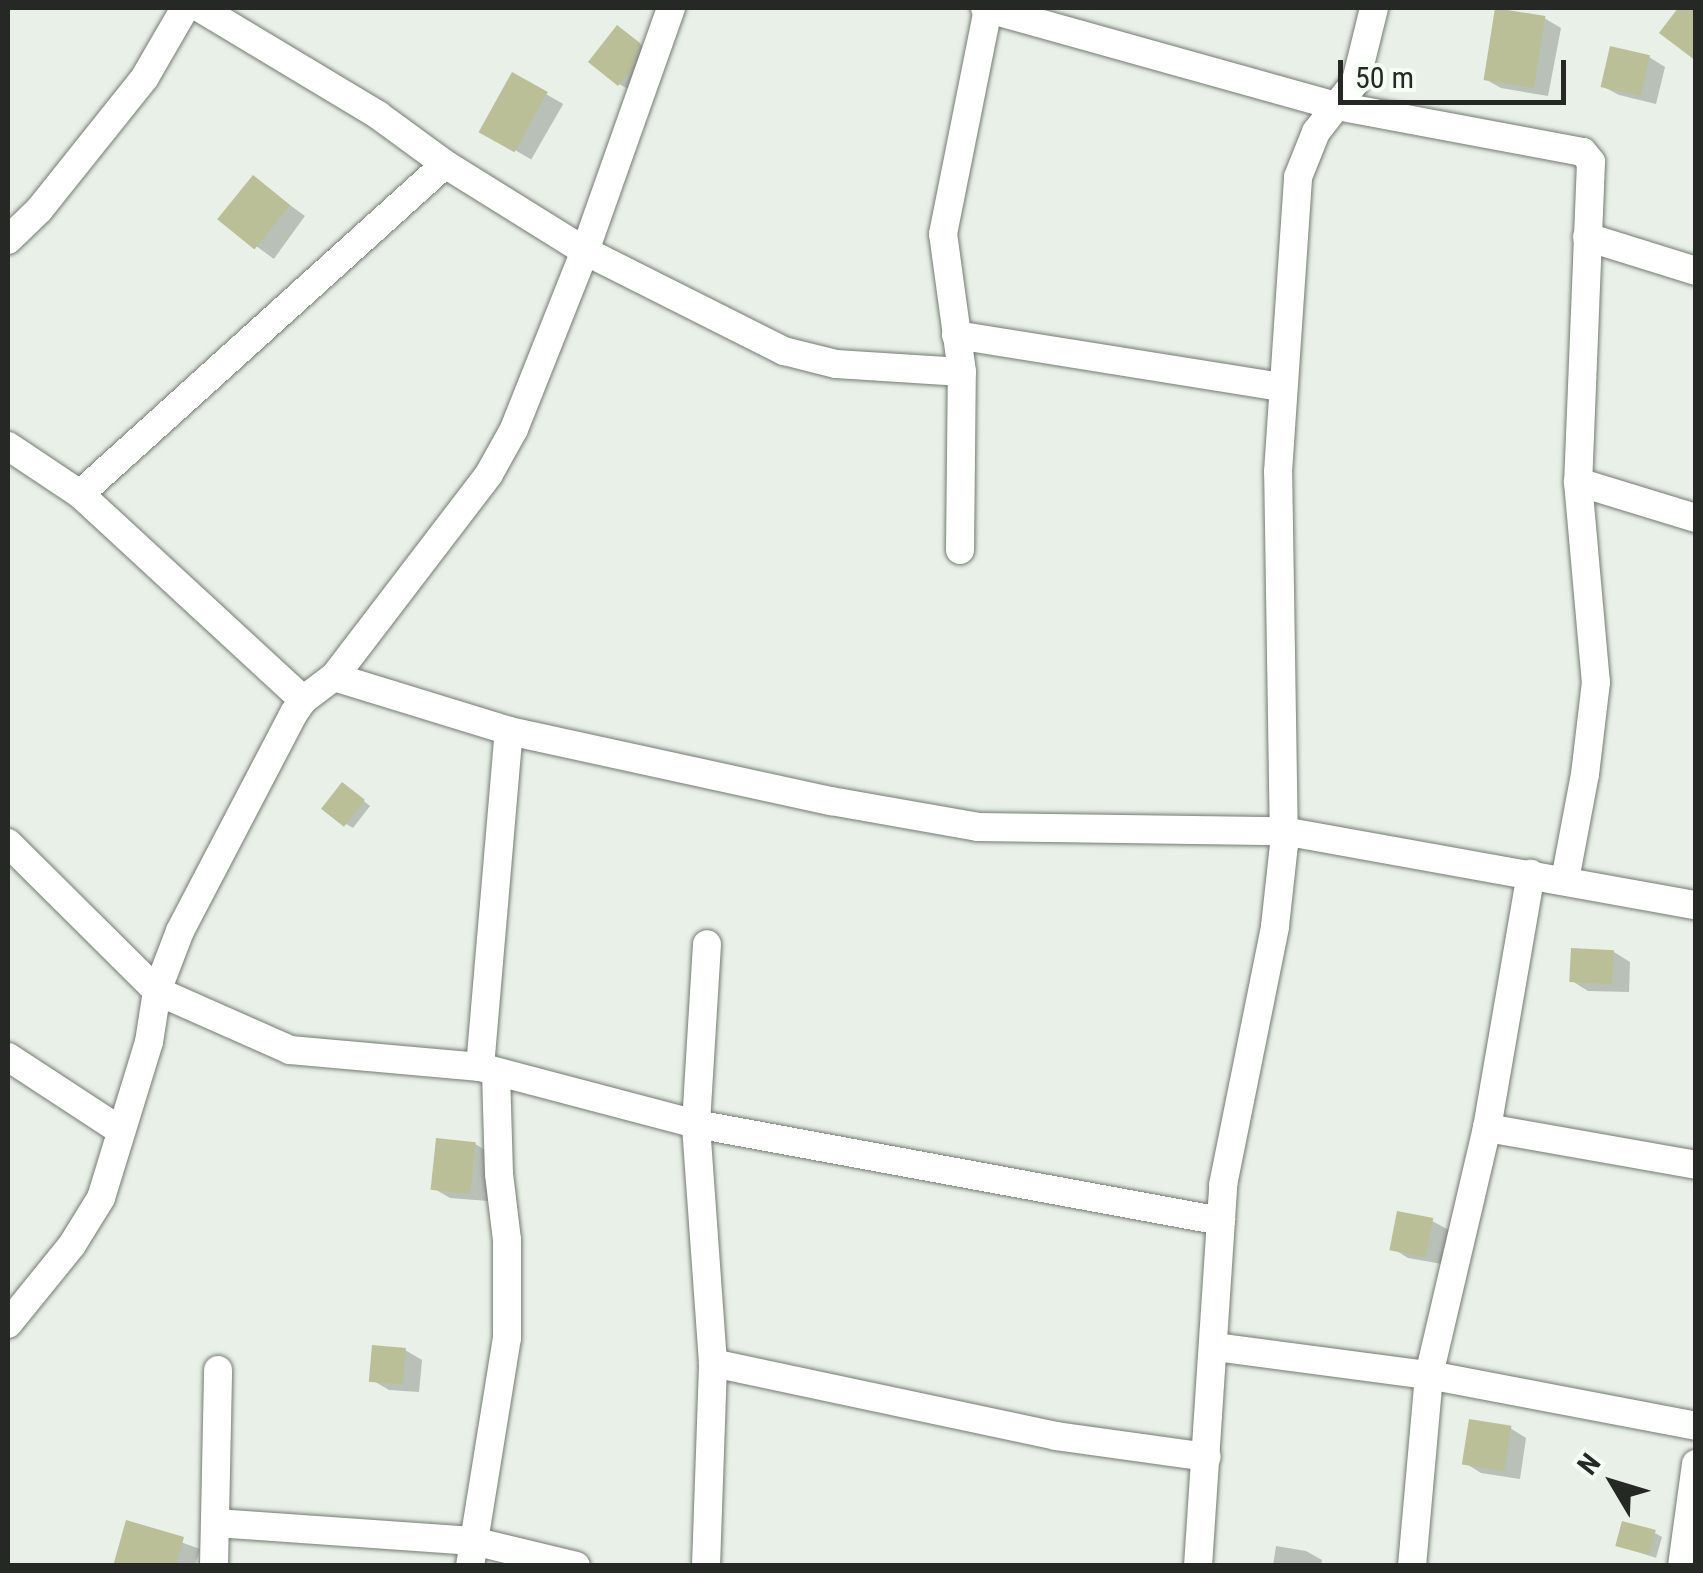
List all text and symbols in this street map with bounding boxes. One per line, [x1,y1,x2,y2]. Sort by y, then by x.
scale bar [1343,40,1570,102]
text: 50 m [1355,60,1414,95]
north arrow [1563,1433,1663,1533]
text: N [1571,1447,1607,1481]

